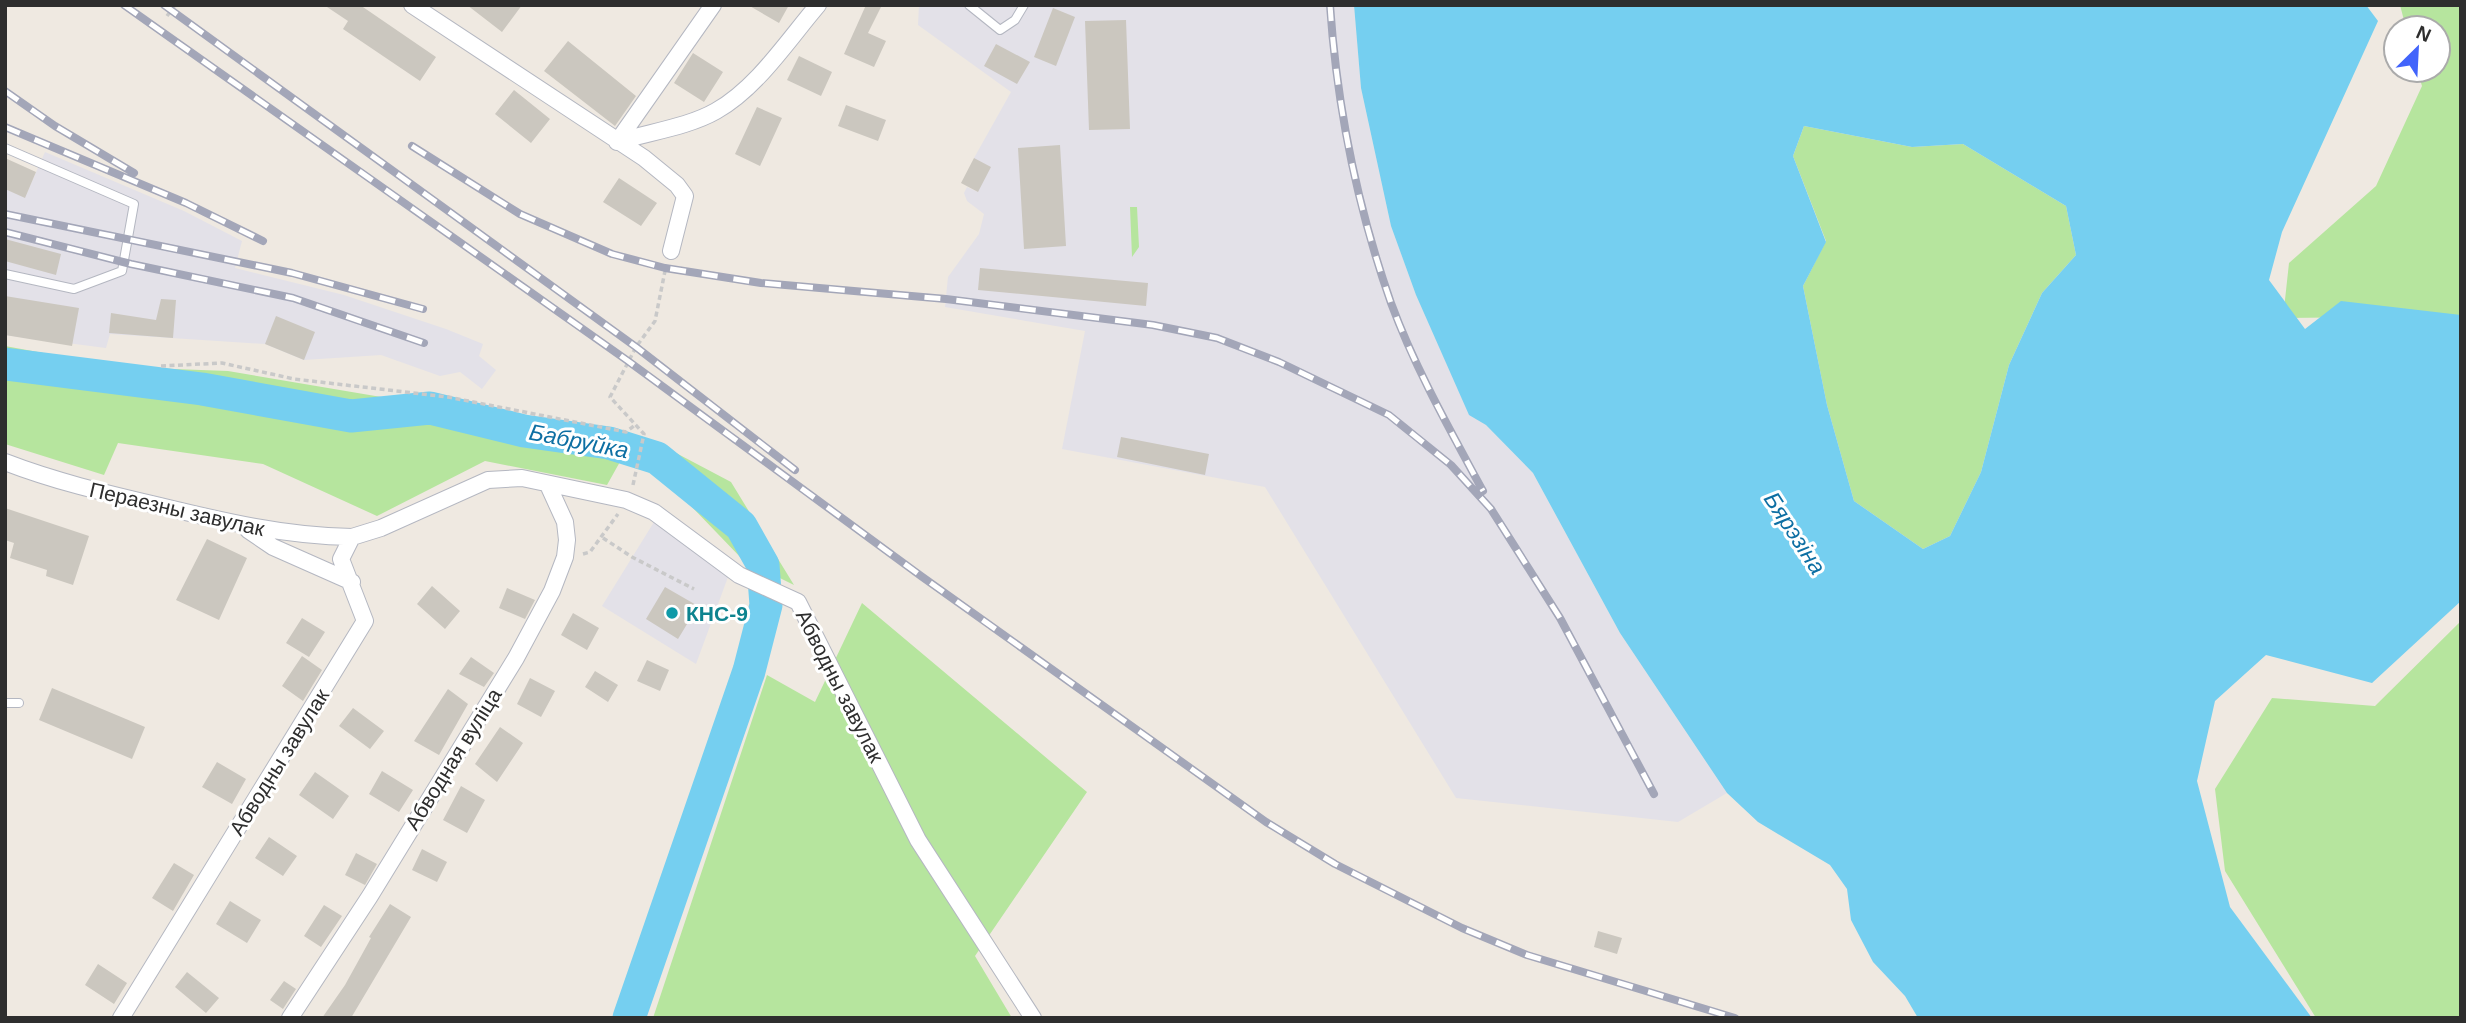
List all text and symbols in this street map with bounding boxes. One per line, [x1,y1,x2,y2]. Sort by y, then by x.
north arrow [2382,14,2452,84]
text: N [2413,22,2434,46]
water label: Бабруйка [527,419,631,463]
street label: Пераезны завулак [87,478,267,540]
water label: Бярэзіна [1759,487,1831,579]
place label: КНС-9 [686,602,748,625]
marker: КНС-9 [664,605,680,621]
street label: Абводны завулак [792,606,889,767]
street label: Абводны завулак [225,684,334,839]
street label: Абводная вуліца [400,684,506,834]

